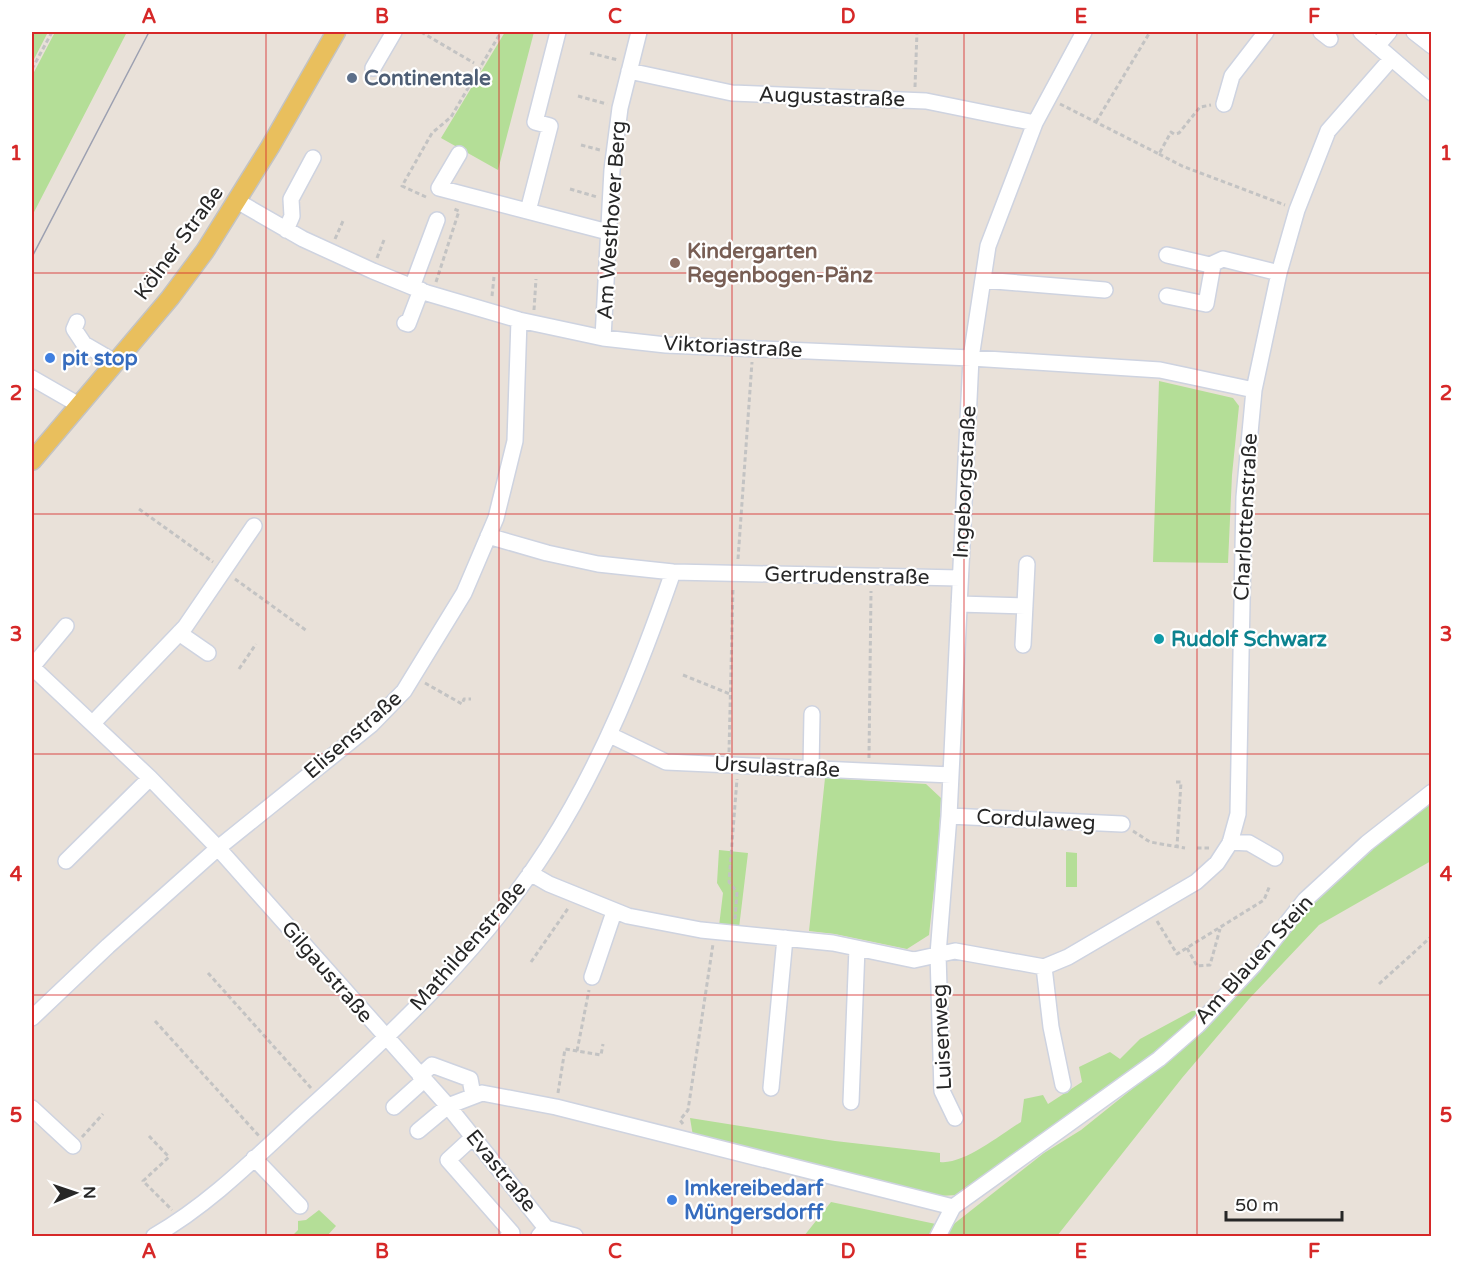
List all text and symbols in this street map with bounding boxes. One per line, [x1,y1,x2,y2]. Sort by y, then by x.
text: A [142,5,157,29]
text: B [375,5,389,29]
text: C [608,5,622,29]
text: D [840,5,856,29]
text: E [1075,5,1088,29]
text: F [1308,5,1320,29]
place label: Continentale [364,66,491,91]
marker: Continentale [345,71,359,85]
street label: Augustastraße [758,82,906,112]
street label: Am Westhover Berg [593,120,631,320]
text: 1 [10,142,22,166]
text: 1 [1440,142,1452,166]
street label: Kölner Straße [129,181,229,305]
place label: Kindergarten Regenbogen-Pänz [687,239,873,288]
marker: Kindergarten Regenbogen-Pänz [668,256,682,270]
street label: Viktoriastraße [663,331,803,363]
place label: pit stop [62,346,138,371]
marker: pit stop [43,351,57,365]
text: 2 [10,382,22,406]
text: 2 [1440,382,1452,406]
street label: Ingeborgstraße [949,405,981,559]
street label: Charlottenstraße [1229,432,1263,602]
street label: Gertrudenstraße [764,562,930,590]
text: 3 [10,623,22,647]
text: 3 [1440,623,1452,647]
place label: Rudolf Schwarz [1171,627,1328,652]
marker: Rudolf Schwarz [1152,632,1166,646]
street label: Elisenstraße [299,686,407,784]
street label: Ursulastraße [713,751,841,783]
street label: Cordulaweg [976,804,1096,836]
text: 4 [10,863,23,887]
text: 4 [1440,863,1453,887]
street label: Mathildenstraße [405,876,531,1016]
street label: Am Blauen Stein [1190,890,1318,1030]
street label: Gilgaustraße [276,916,378,1028]
street label: Luisenweg [927,983,957,1091]
text: 5 [10,1104,22,1128]
text: 5 [1440,1104,1452,1128]
street label: Evastraße [460,1125,542,1217]
north arrow [45,1163,105,1223]
place label: Imkereibedarf Müngersdorff [684,1176,824,1225]
scale bar [1226,1184,1342,1222]
text: N [79,1186,99,1199]
marker: Imkereibedarf Müngersdorff [665,1193,679,1207]
text: 50 m [1235,1194,1279,1216]
text: A [142,1240,157,1264]
text: B [375,1240,389,1264]
text: C [608,1240,622,1264]
text: D [840,1240,856,1264]
text: E [1075,1240,1088,1264]
text: F [1308,1240,1320,1264]

